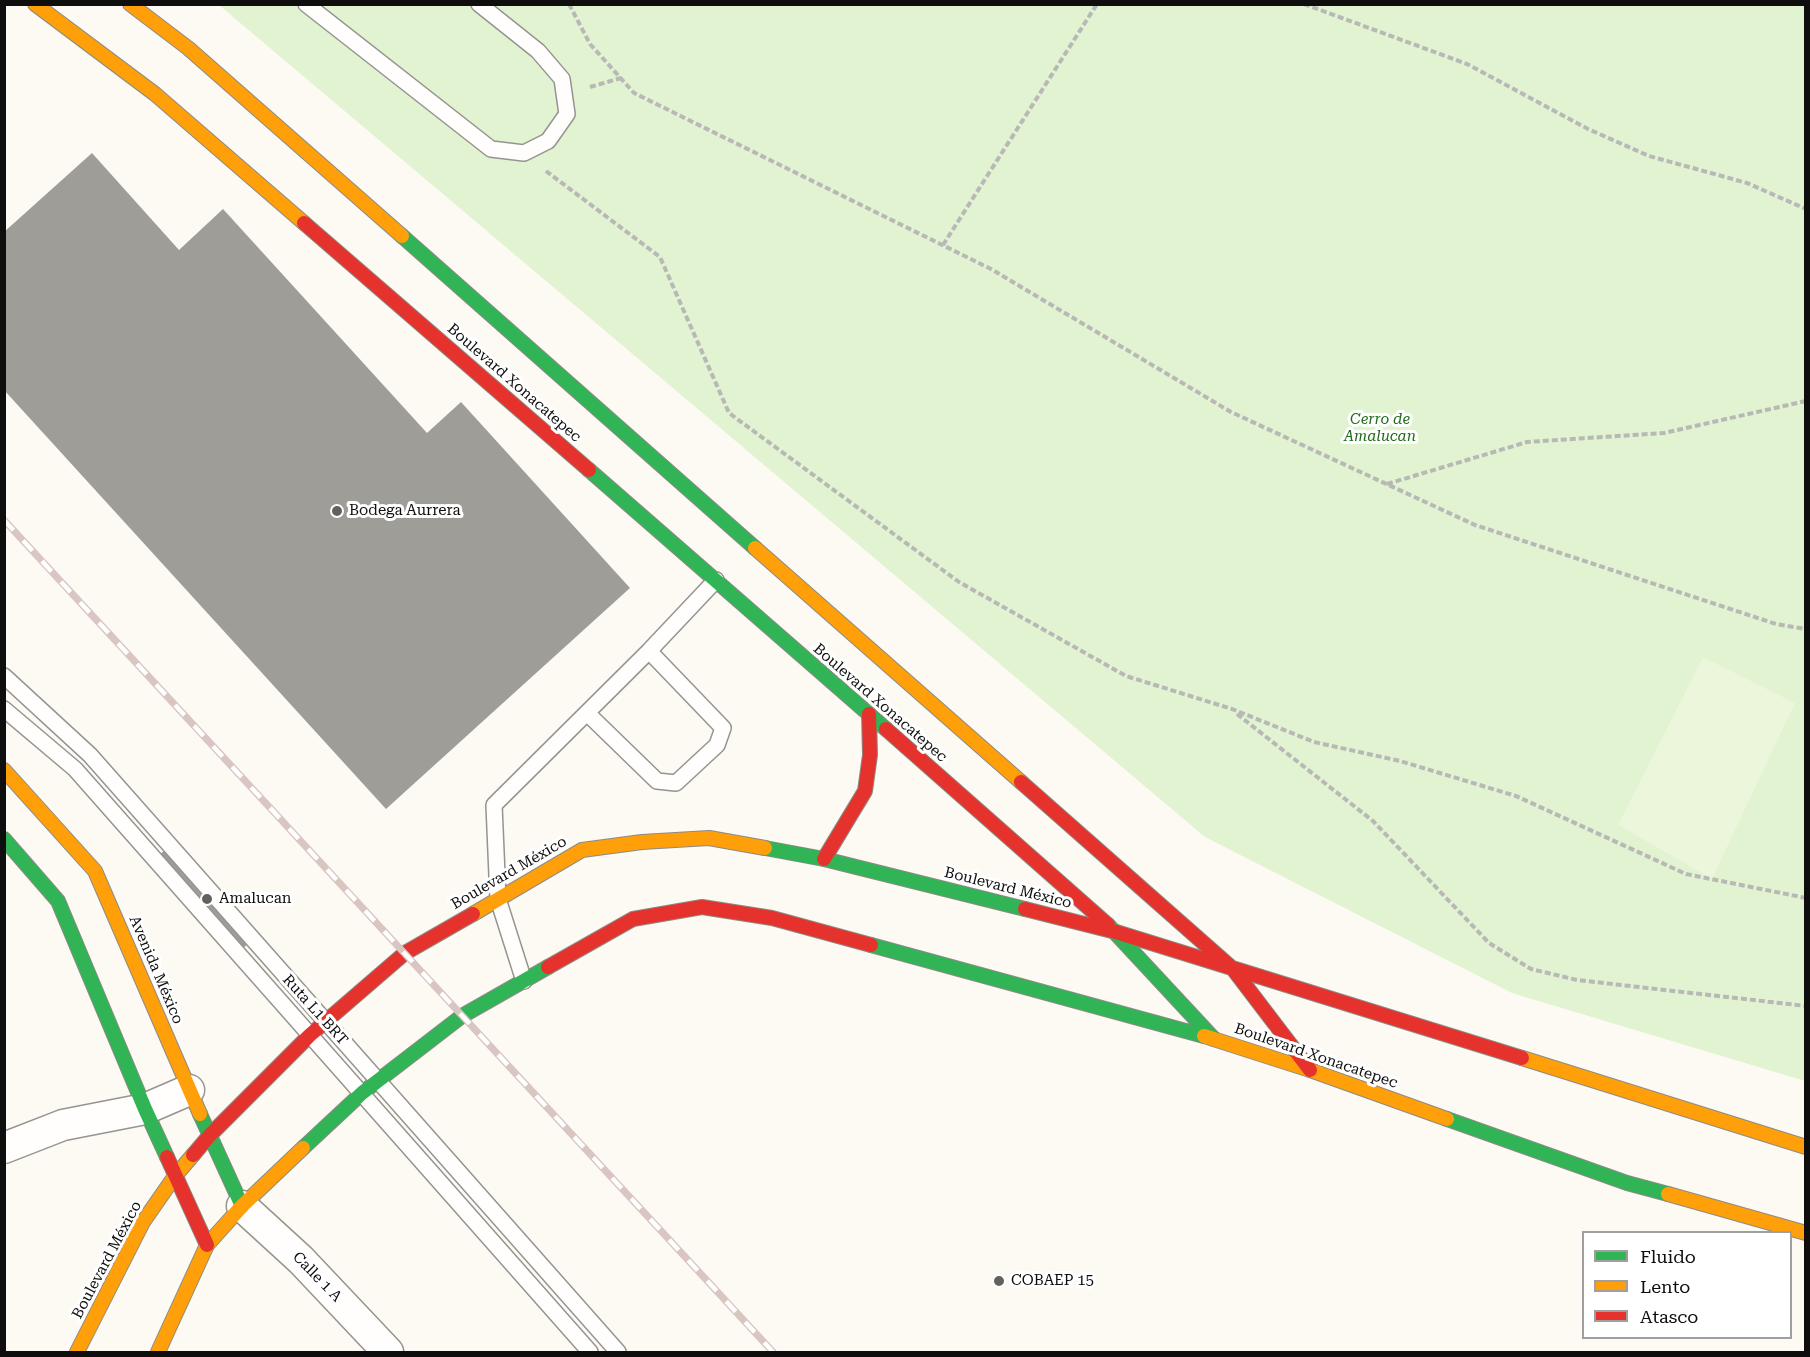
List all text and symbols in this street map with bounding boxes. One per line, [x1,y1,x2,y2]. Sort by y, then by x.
street label: Boulevard Xonacatepec [443,320,585,446]
park label: Cerro de Amalucan [1344,411,1416,446]
place label: Bodega Aurrera [349,502,461,520]
marker: Bodega Aurrera [330,504,344,518]
street label: Boulevard Xonacatepec [809,640,951,766]
street label: Boulevard México [448,833,570,913]
street label: Boulevard México [942,863,1074,913]
place label: Amalucan [219,890,291,908]
marker: Amalucan [200,892,214,906]
street label: Avenida México [125,913,187,1027]
street label: Ruta L1 BRT [279,971,351,1049]
street label: Boulevard Xonacatepec [1232,1020,1400,1092]
street label: Boulevard México [68,1198,146,1322]
legend [1582,1231,1792,1339]
text: Fluido [1640,1246,1696,1267]
street label: Calle 1 A [289,1248,345,1306]
place label: COBAEP 15 [1011,1272,1094,1290]
marker: COBAEP 15 [992,1274,1006,1288]
text: Lento [1640,1276,1690,1297]
text: Atasco [1640,1306,1698,1327]

